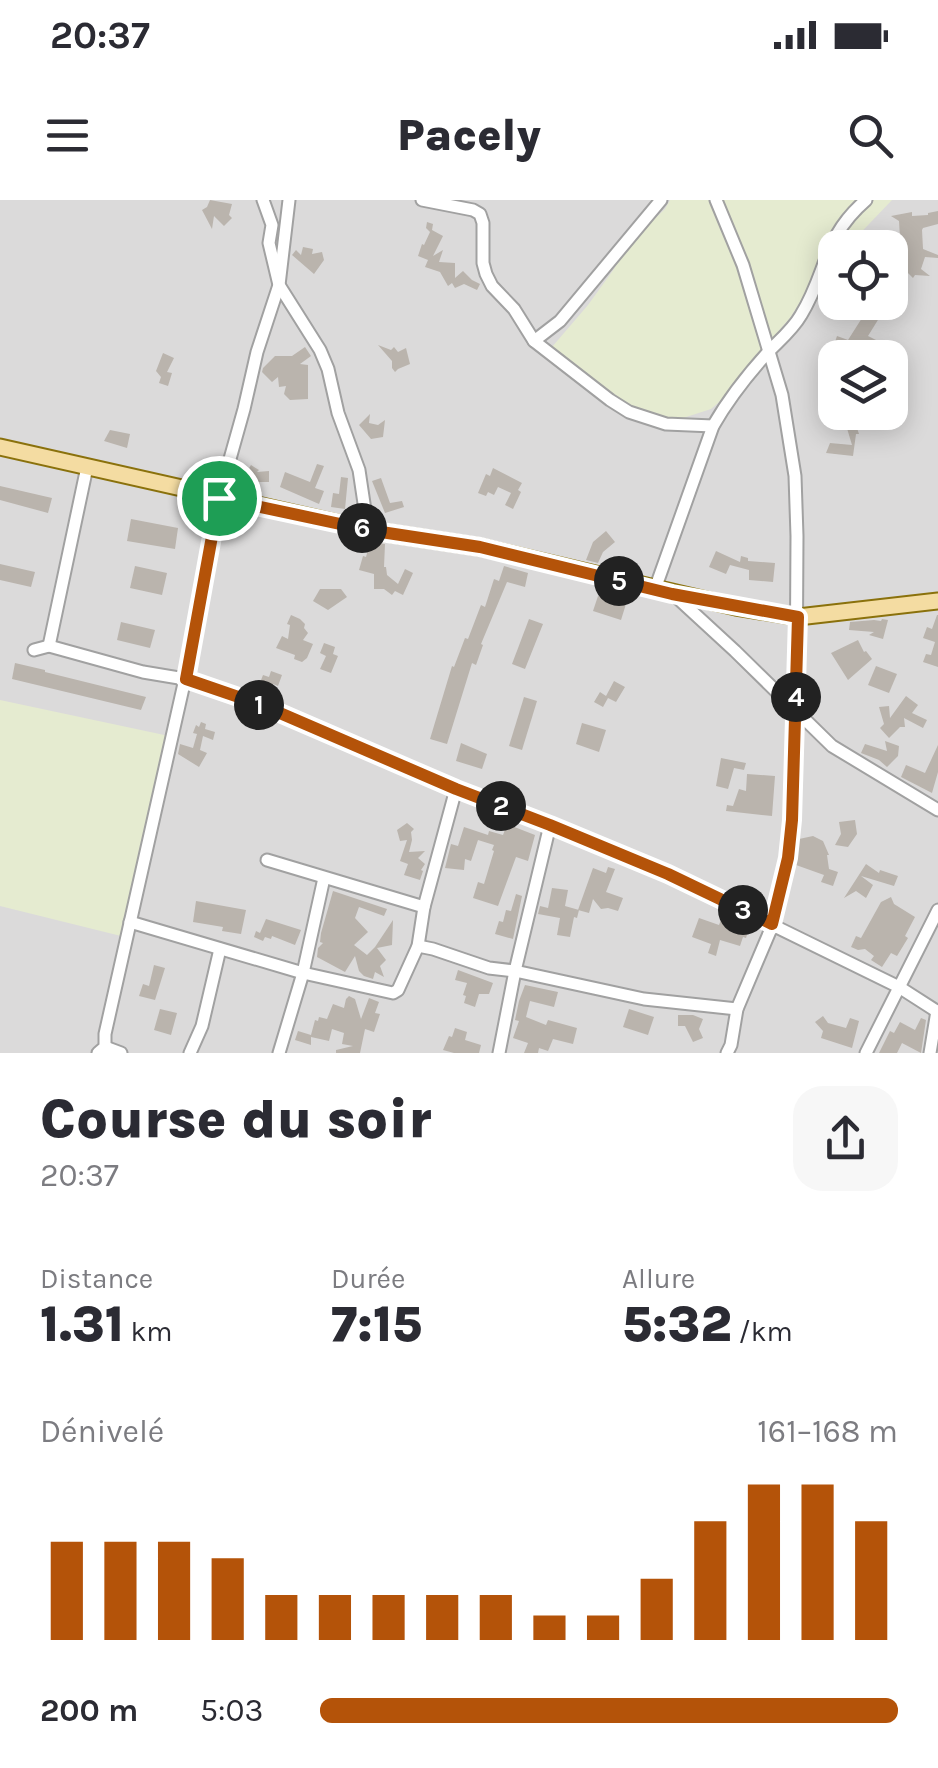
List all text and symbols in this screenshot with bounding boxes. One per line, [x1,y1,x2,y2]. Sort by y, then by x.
text: 20:37 [50,13,150,58]
icon: menu [40,108,95,163]
icon: search [843,108,898,163]
text: Pacely [397,109,541,161]
map controls [818,230,908,430]
button: locate [818,230,908,320]
button: layers [818,340,908,430]
pin [177,456,262,541]
icon: arrive [192,471,247,526]
pin: 6 [337,503,387,553]
text: 6 [354,511,371,544]
pin: 5 [594,556,644,606]
text: 5 [611,564,627,597]
pin: 4 [771,672,821,722]
pin: 1 [234,680,284,730]
text: 4 [788,680,804,713]
text: 1 [254,688,264,721]
pin: 2 [476,781,526,831]
text: 2 [493,789,509,822]
pin: 3 [718,885,768,935]
text: 3 [734,893,752,926]
button: share [793,1086,898,1191]
text: Course du soir [40,1087,432,1151]
text: 20:37 [40,1157,119,1194]
text: Distance [40,1262,153,1295]
text: Durée [331,1262,405,1295]
text: Allure [622,1262,695,1295]
text: 1.31 [40,1295,124,1354]
text: 7:15 [331,1295,422,1354]
text: 5:32 [622,1295,732,1354]
text: km [124,1315,172,1348]
text: /km [732,1315,793,1348]
text: Dénivelé [40,1413,164,1450]
text: 161–168 m [757,1413,898,1450]
text: 200 m [40,1692,138,1729]
text: 5:03 [200,1692,263,1729]

